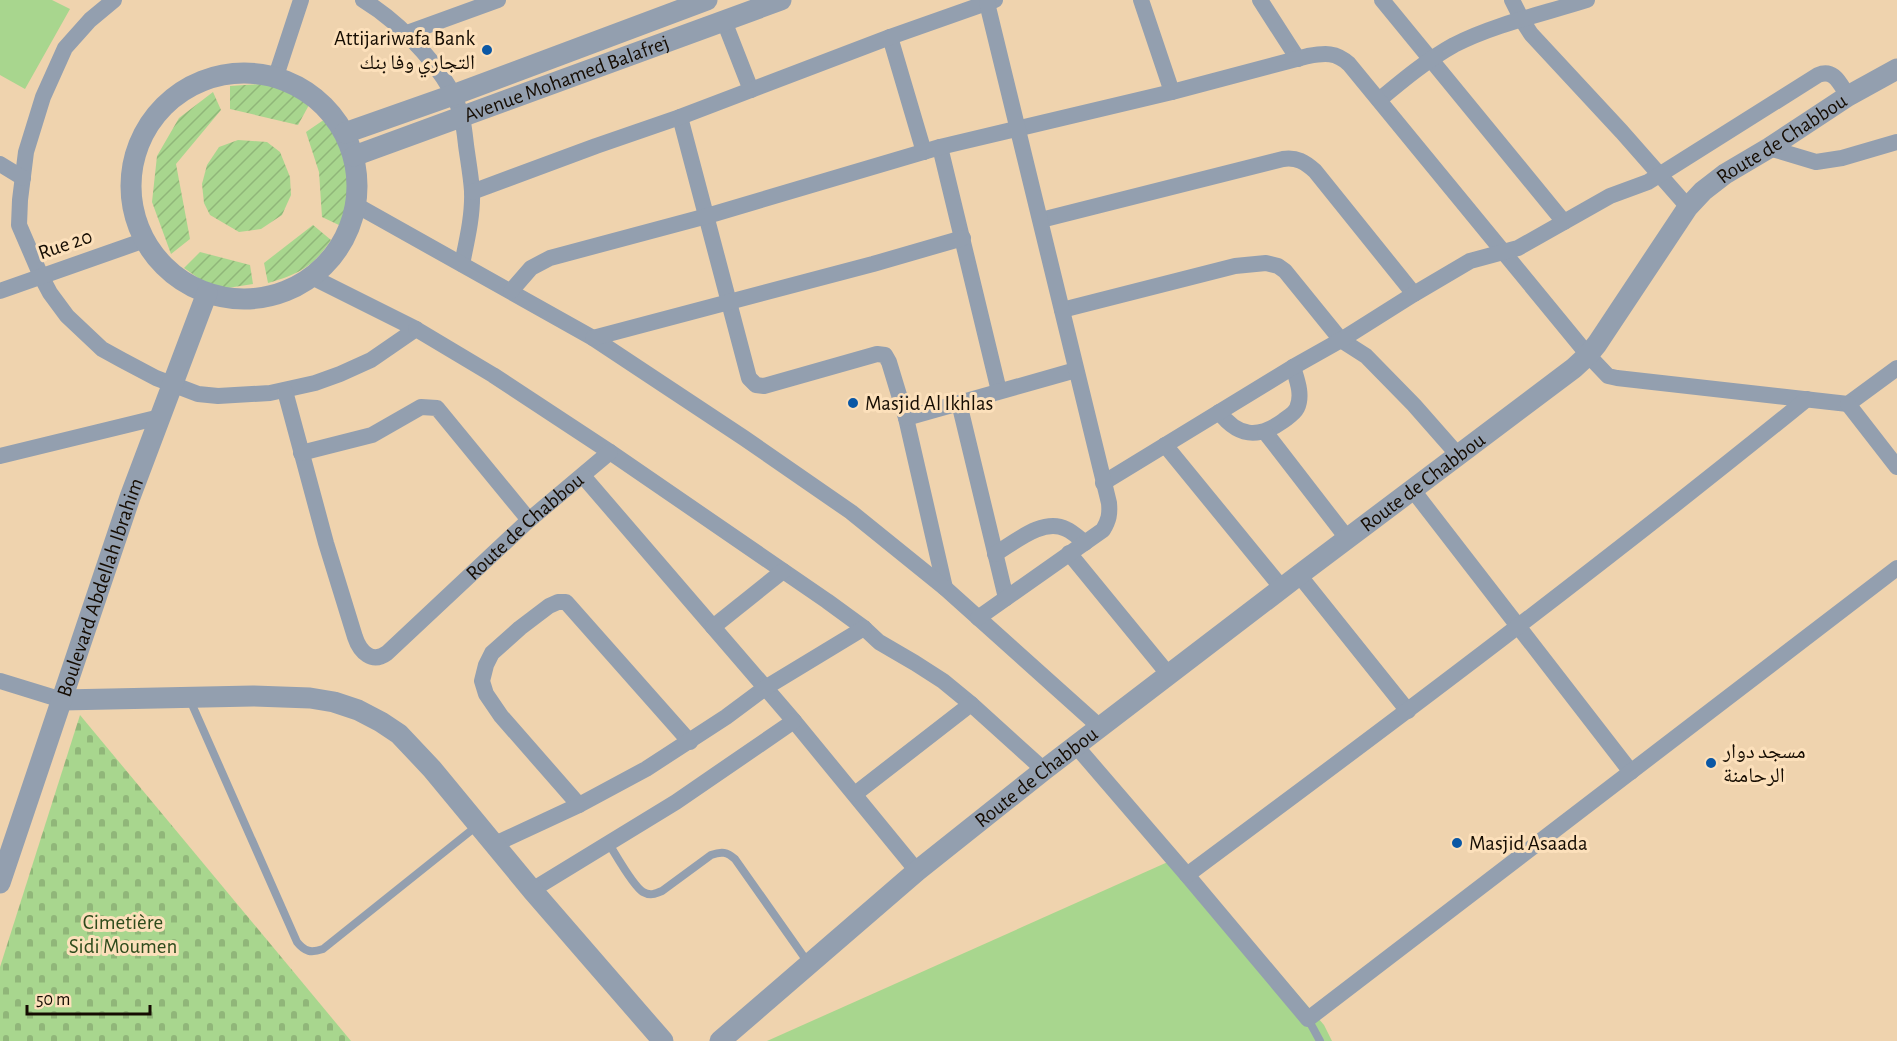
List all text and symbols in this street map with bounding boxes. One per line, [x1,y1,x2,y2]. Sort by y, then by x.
place label: Attijariwafa Bank التجاري وفا بنك [334,28,475,78]
street label: Avenue Mohamed Balafrej [461,32,672,126]
marker: Attijariwafa Bank التجاري وفا بنك [480,43,494,57]
street label: Route de Chabbou [1713,90,1851,188]
street label: Rue 20 [35,225,95,263]
place label: Masjid Al Ikhlas [865,393,993,414]
marker: Masjid Al Ikhlas [846,396,860,410]
street label: Route de Chabbou [1357,429,1489,536]
street label: Route de Chabbou [462,469,588,584]
street label: Boulevard Abdellah Ibrahim [53,475,147,700]
street label: Route de Chabbou [971,723,1102,832]
place label: مسجد دوار الرحامنة [1722,741,1806,786]
marker: مسجد دوار الرحامنة [1704,756,1718,770]
place label: Masjid Asaada [1469,833,1588,854]
marker: Masjid Asaada [1450,836,1464,850]
park label: Cimetière Sidi Moumen [69,912,177,957]
scale bar [27,978,150,1016]
text: 50 m [36,991,70,1009]

